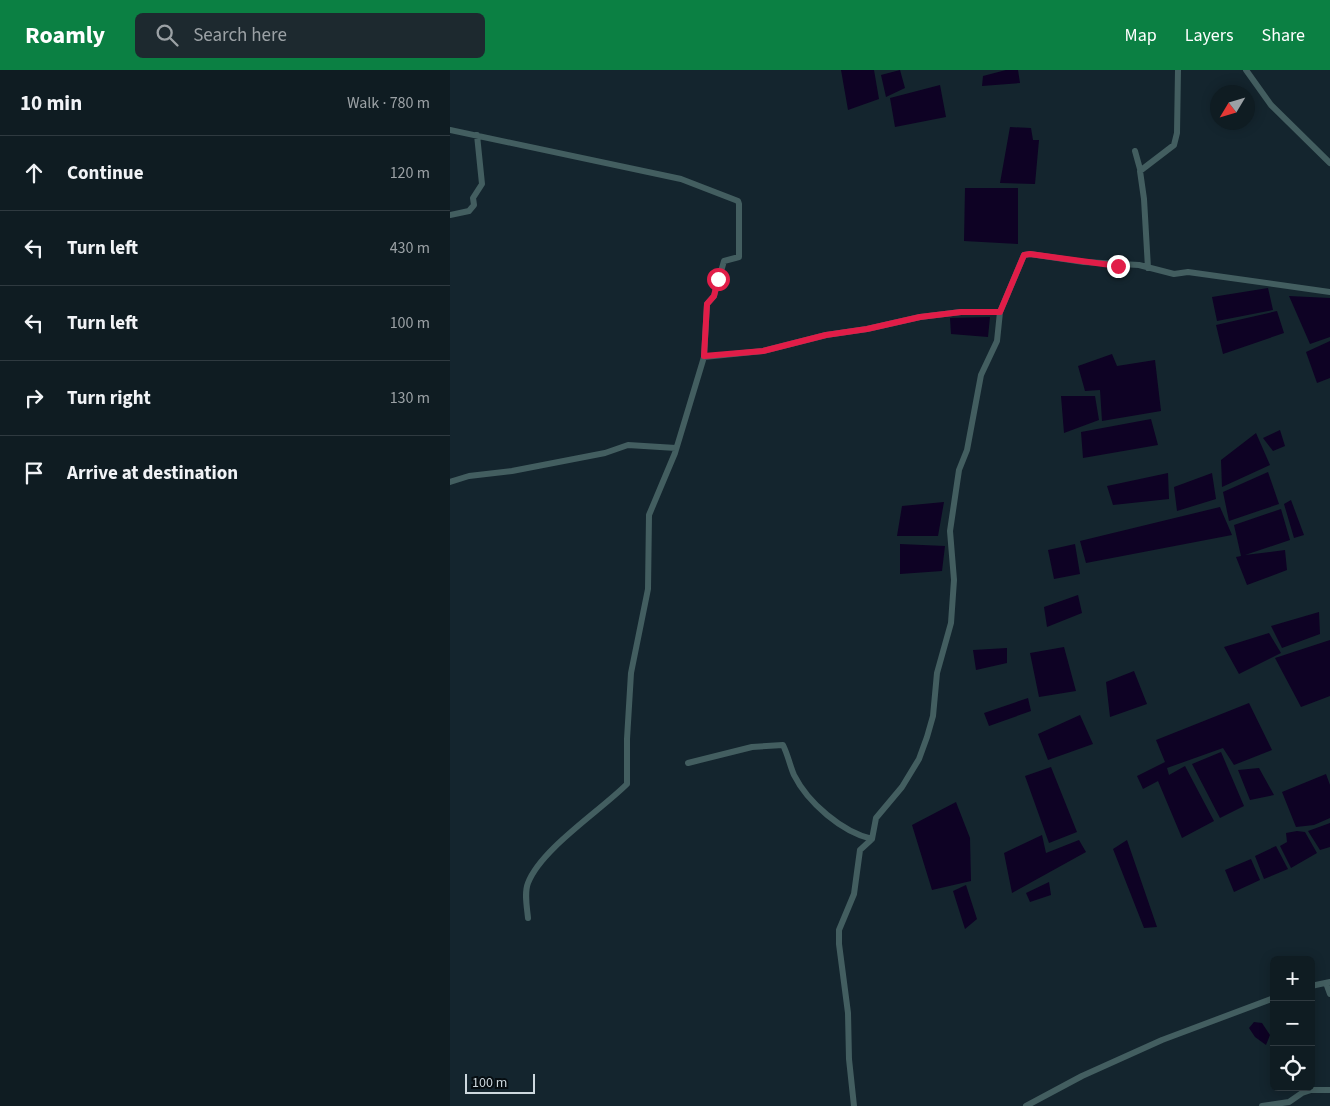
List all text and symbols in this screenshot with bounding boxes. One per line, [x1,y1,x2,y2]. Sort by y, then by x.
search box [135,13,485,58]
text: Roamly [25,18,105,53]
icon: search [153,21,181,49]
text: Search here [193,22,287,49]
text: Map [1125,23,1157,48]
text: Layers [1185,23,1234,48]
text: Share [1262,23,1305,48]
north arrow [1210,85,1255,130]
text: 10 min [20,88,82,118]
text: Walk · 780 m [347,92,430,114]
icon: ahead [20,159,48,187]
text: Continue [67,160,144,187]
text: 120 m [390,162,430,184]
icon: left [20,234,48,262]
text: Turn left [67,235,138,262]
text: 430 m [390,237,430,259]
route end [1107,255,1130,278]
route start [707,268,730,291]
icon: left [20,309,48,337]
text: Turn left [67,310,138,337]
text: 100 m [390,312,430,334]
icon: right [20,384,48,412]
text: Turn right [67,385,151,412]
text: 130 m [390,387,430,409]
icon: arrive [20,459,48,487]
text: Arrive at destination [67,460,238,487]
map controls [1270,956,1315,1091]
button: + [1270,956,1315,1001]
button: − [1270,1001,1315,1046]
button: locate [1270,1046,1315,1091]
scale bar [465,1071,535,1094]
text: 100 m [472,1073,507,1093]

